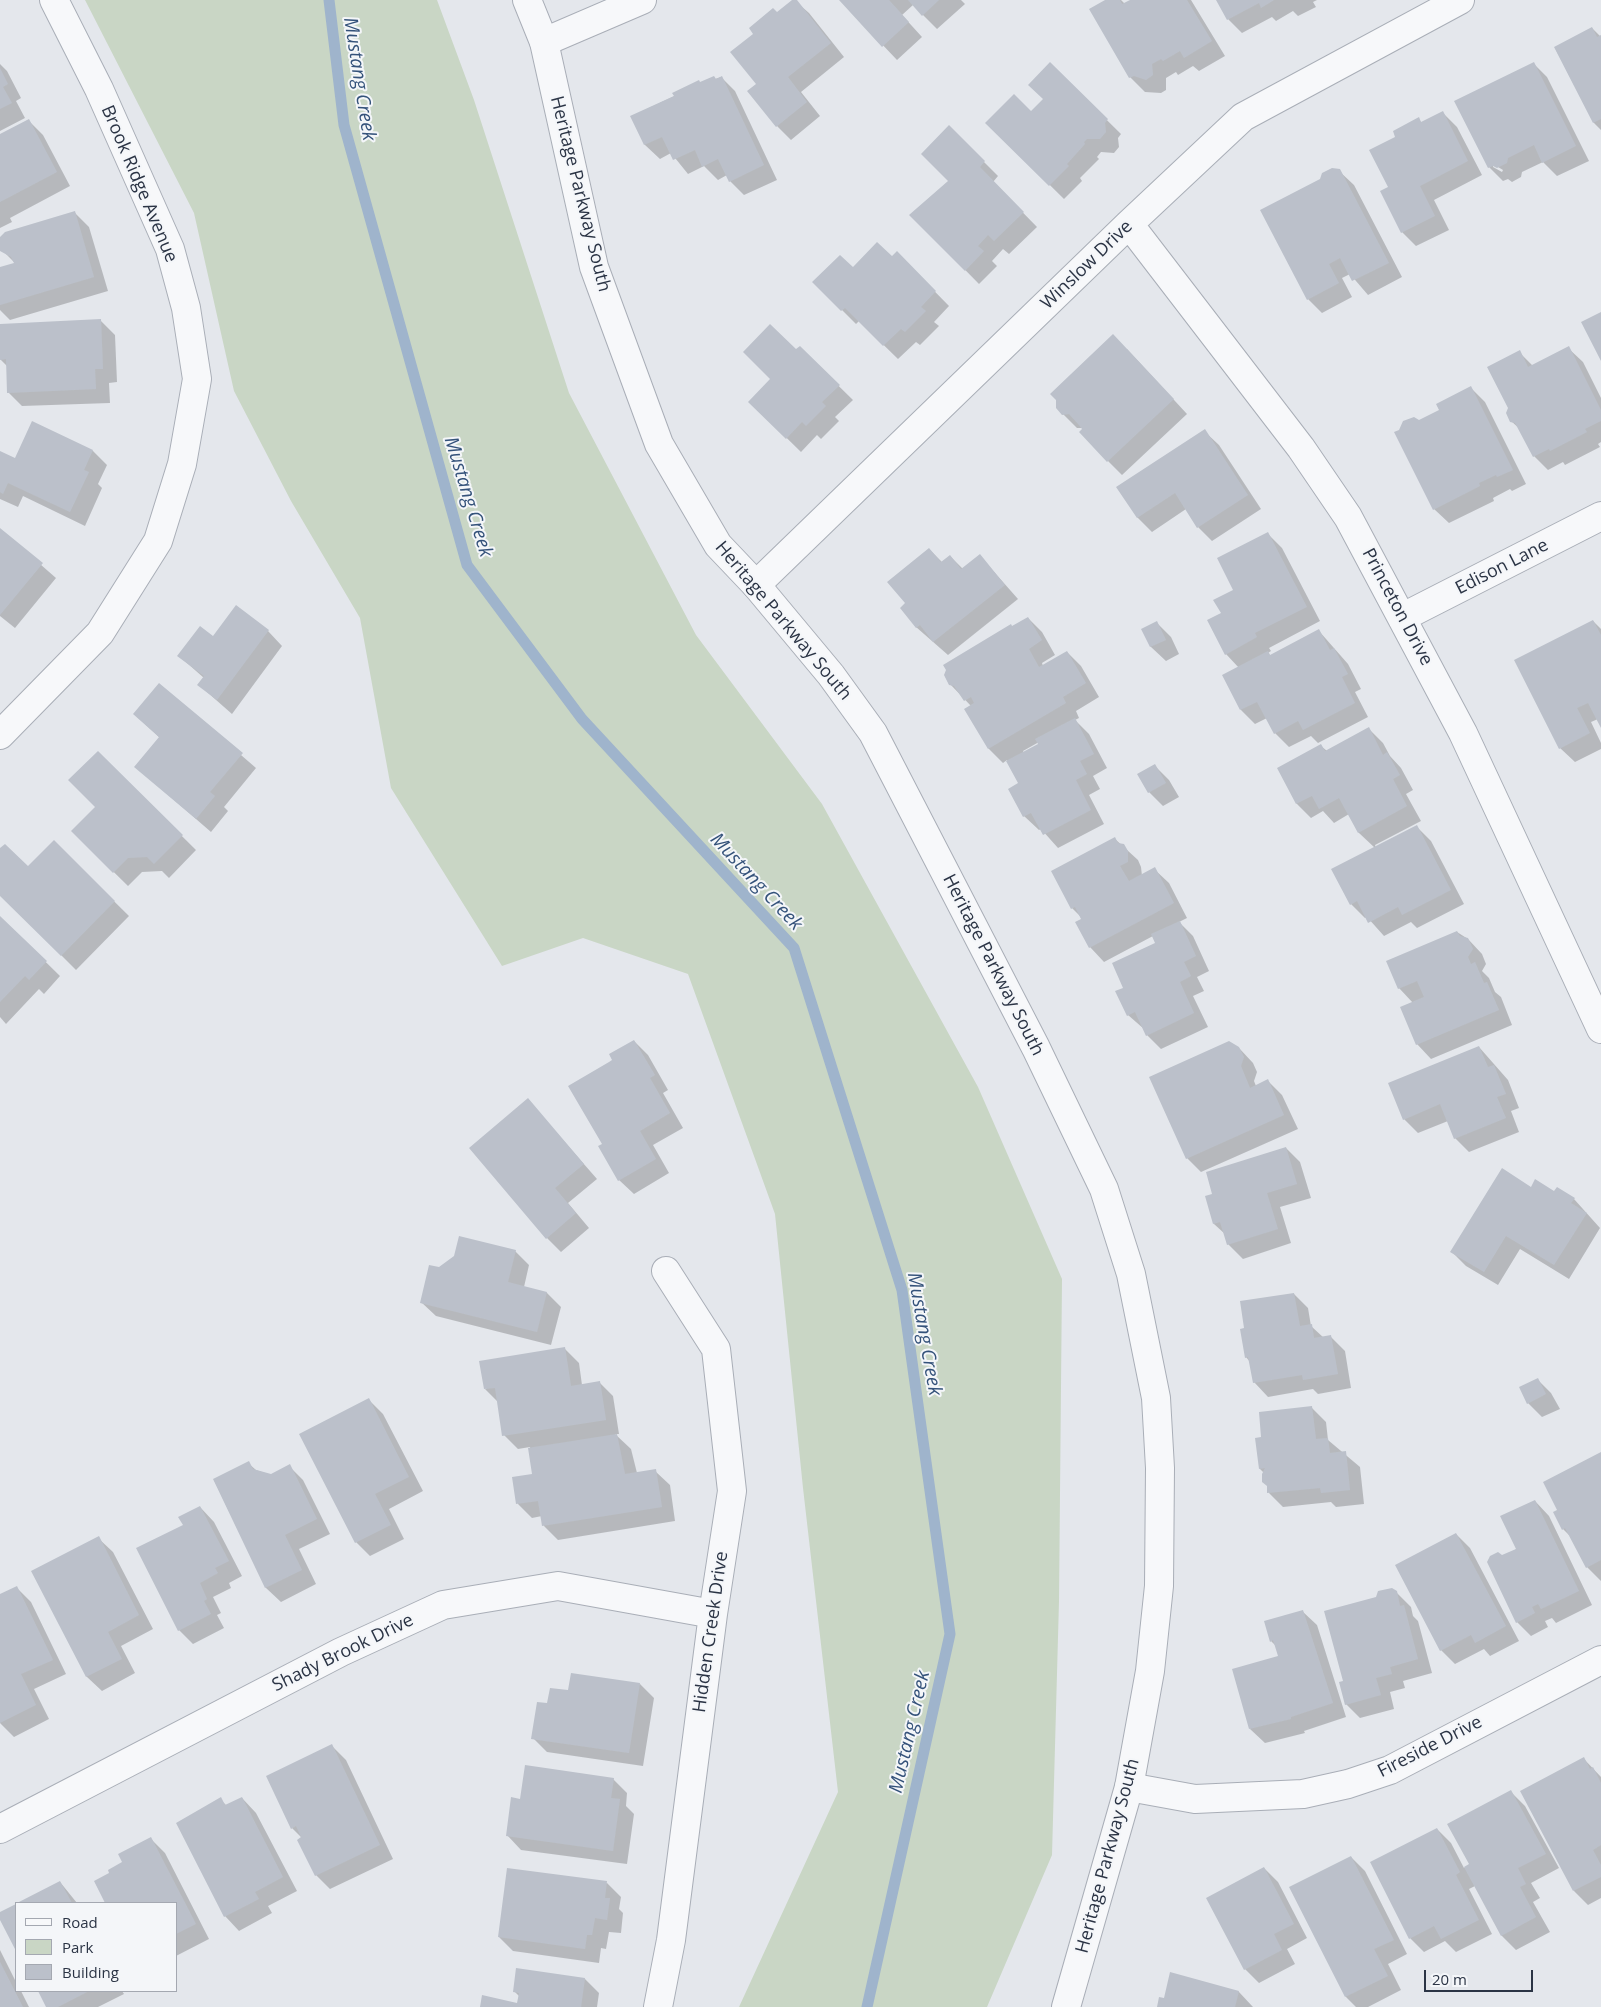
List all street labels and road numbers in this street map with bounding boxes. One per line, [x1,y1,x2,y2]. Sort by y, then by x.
street label: Heritage Parkway South [545,94,615,294]
street label: Brook Ridge Avenue [96,102,182,266]
street label: Winslow Drive [1037,216,1137,314]
street label: Edison Lane [1452,534,1552,600]
street label: Heritage Parkway South [710,537,856,705]
street label: Princeton Drive [1357,545,1437,669]
street label: Heritage Parkway South [938,871,1048,1059]
street label: Hidden Creek Drive [689,1550,733,1714]
street label: Shady Brook Drive [269,1609,417,1697]
street label: Fireside Drive [1374,1711,1486,1783]
street label: Heritage Parkway South [1072,1756,1144,1956]

